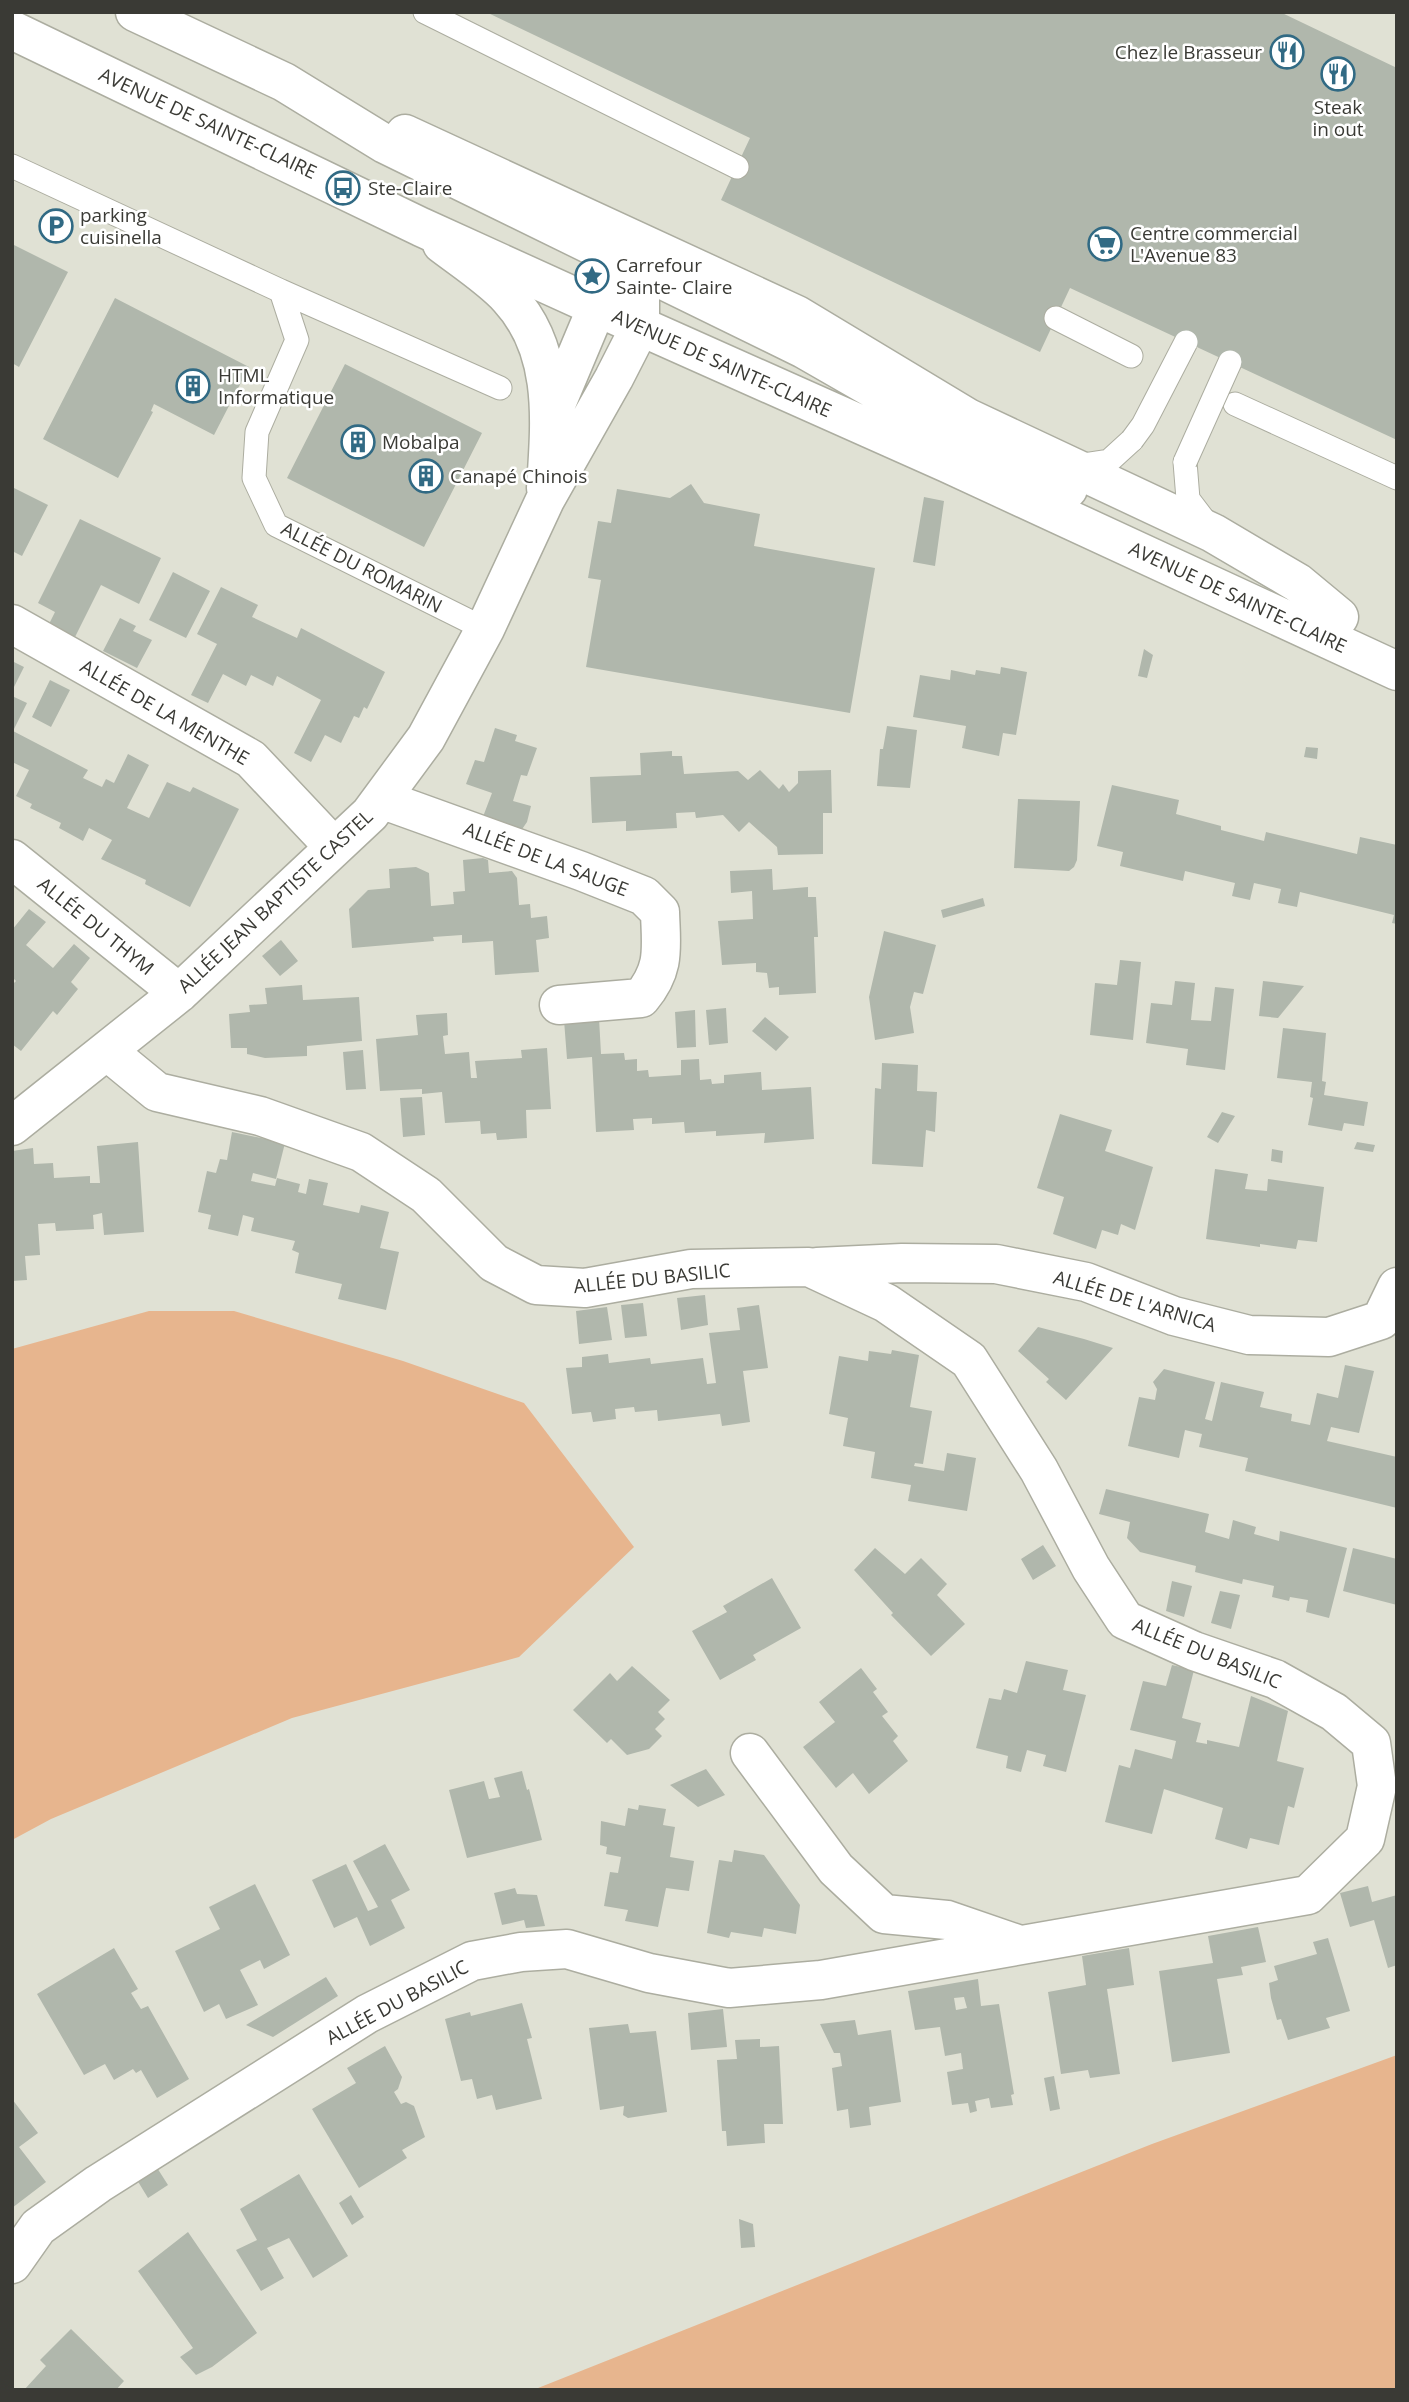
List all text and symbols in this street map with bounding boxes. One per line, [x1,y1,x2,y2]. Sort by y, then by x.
restaurant icon: Chez le Brasseur [1268,33,1306,71]
place label: Chez le Brasseur [1115,39,1262,65]
restaurant icon: Steak in out [1319,55,1357,93]
street label: AVENUE DE SAINTE-CLAIRE [95,61,321,185]
place label: Steak in out [1312,94,1364,142]
bus stop icon: Ste-Claire [324,169,362,207]
place label: Ste-Claire [368,175,453,201]
place label: parking cuisinella [80,202,162,250]
parking icon: parking cuisinella [37,207,75,245]
place label: Centre commercial L'Avenue 83 [1130,220,1298,268]
supermarket icon: Centre commercial L'Avenue 83 [1086,225,1124,263]
place label: Carrefour Sainte- Claire [616,252,732,300]
place icon: Carrefour Sainte- Claire [573,257,611,295]
street label: AVENUE DE SAINTE-CLAIRE [608,303,836,423]
place label: HTML Informatique [218,362,334,410]
building icon: HTML Informatique [174,367,212,405]
building icon: Mobalpa [339,423,377,461]
place label: Mobalpa [382,429,460,455]
building icon: Canapé Chinois [407,457,445,495]
place label: Canapé Chinois [450,463,587,489]
street label: ALLÉE DU ROMARIN [277,515,447,619]
street label: AVENUE DE SAINTE-CLAIRE [1125,535,1351,659]
street label: ALLÉE DE LA MENTHE [76,653,254,771]
street label: ALLÉE JEAN BAPTISTE CASTEL [172,803,378,998]
street label: ALLÉE DE LA SAUGE [460,816,632,902]
street label: ALLÉE DU THYM [32,871,160,981]
street label: ALLÉE DU BASILIC [572,1257,732,1299]
street label: ALLÉE DE L'ARNICA [1051,1264,1219,1338]
street label: ALLÉE DU BASILIC [1129,1611,1285,1695]
street label: ALLÉE DU BASILIC [321,1953,473,2050]

